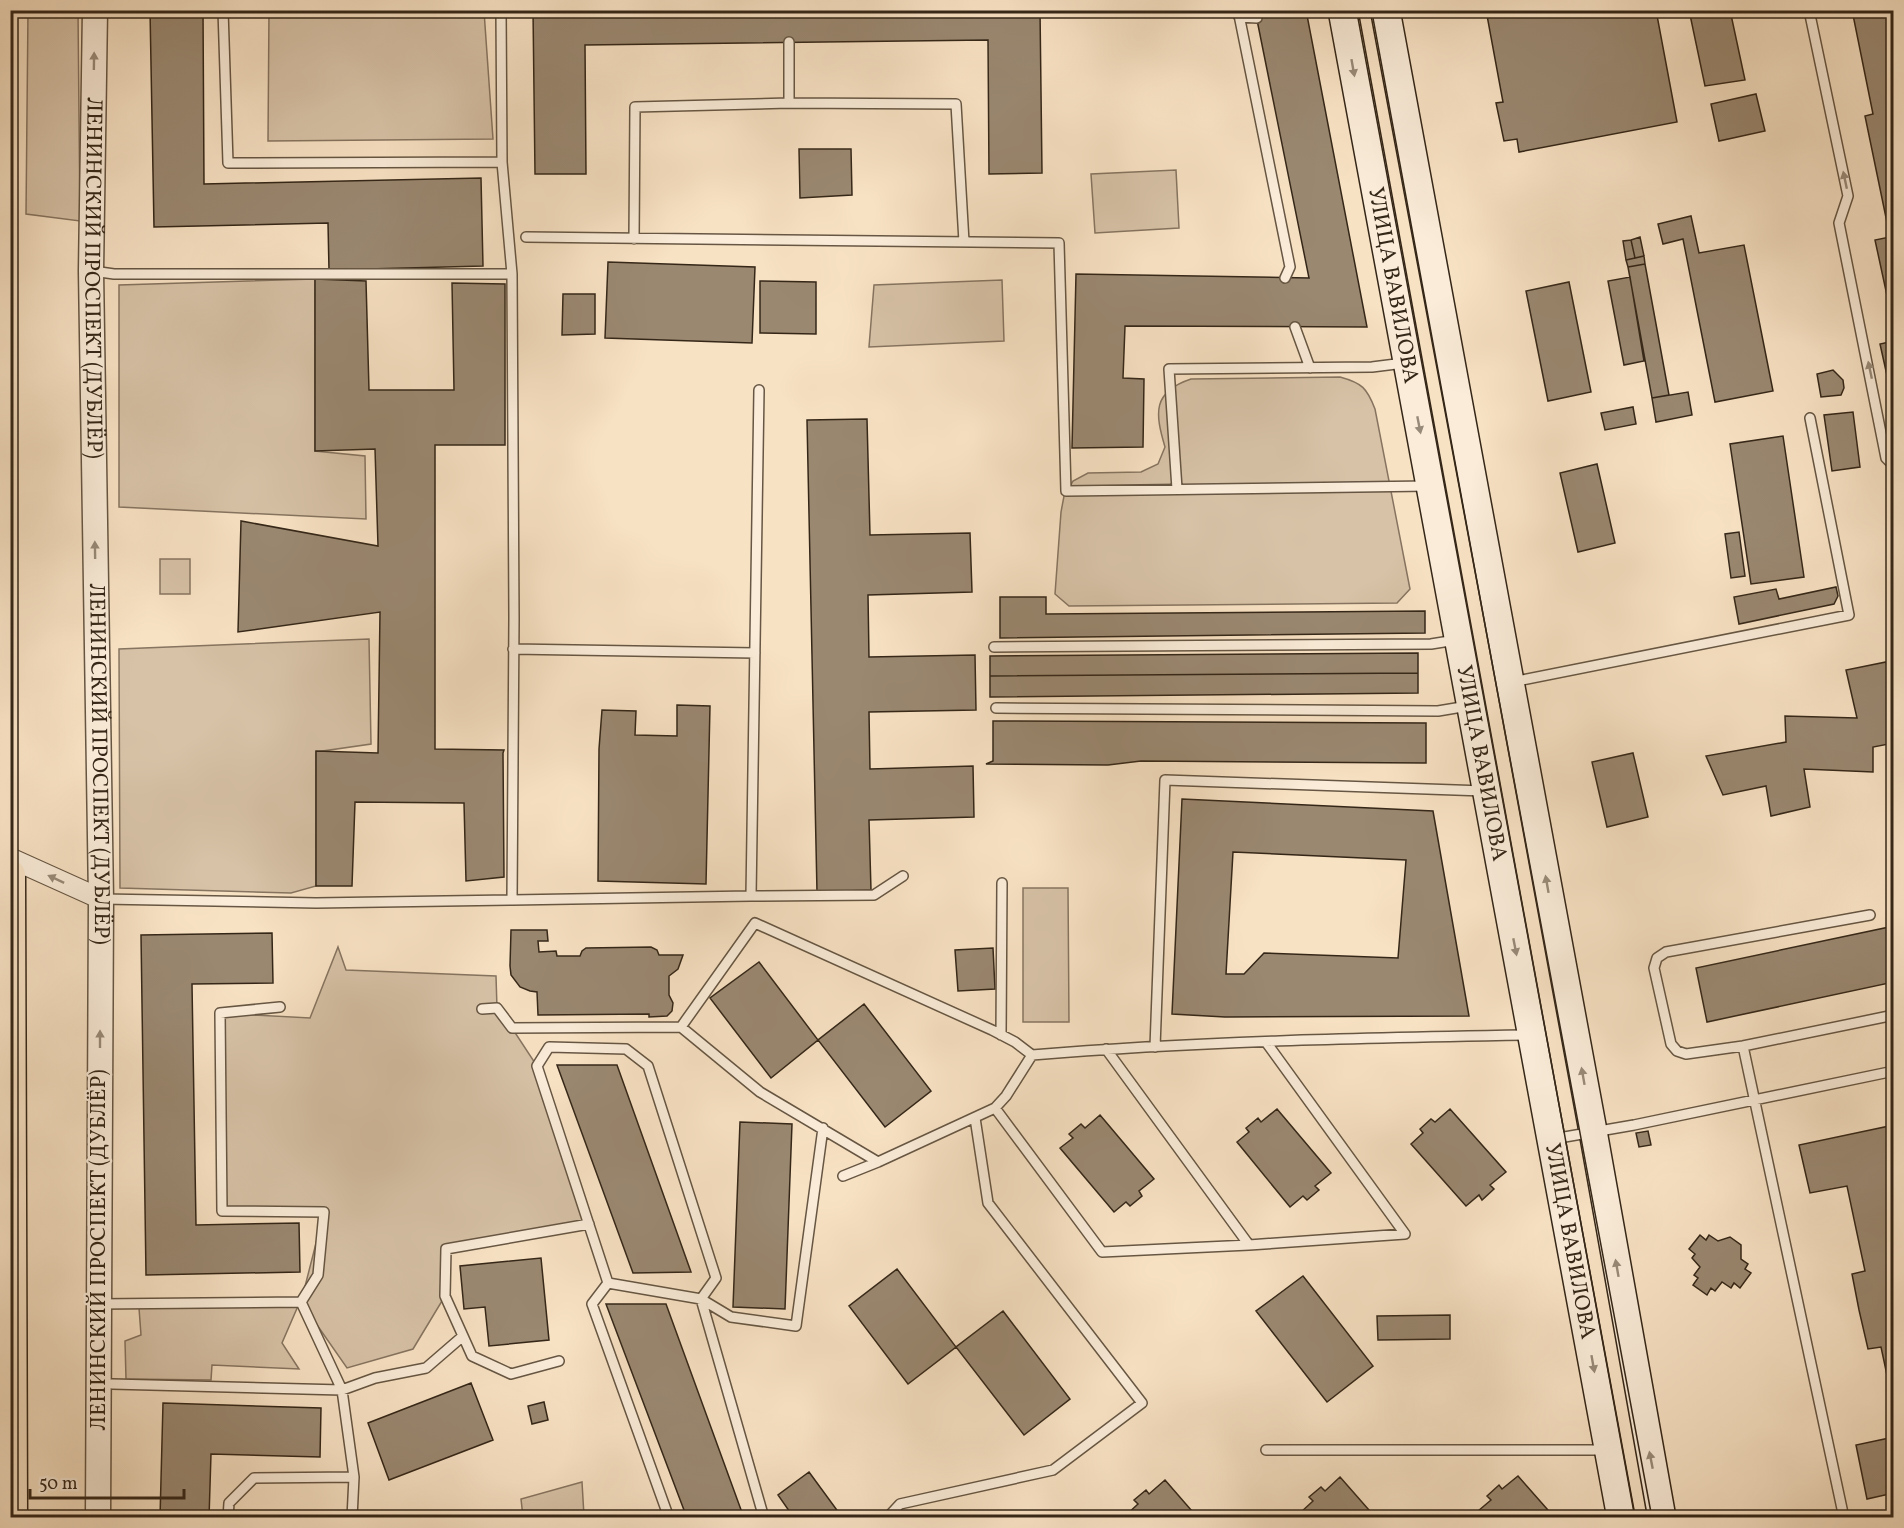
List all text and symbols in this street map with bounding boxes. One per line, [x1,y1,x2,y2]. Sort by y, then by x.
one-way arrow [89,52,99,71]
one-way arrow [1349,59,1358,78]
street label: ЛЕНИНСКИЙ ПРОСПЕКТ (ДУБЛЁР) [76,97,109,459]
one-way arrow [1840,170,1849,189]
street label: УЛИЦА ВАВИЛОВА [1360,185,1426,386]
one-way arrow [1864,360,1874,379]
one-way arrow [1415,416,1424,435]
one-way arrow [91,541,100,560]
street label: ЛЕНИНСКИЙ ПРОСПЕКТ (ДУБЛЁР) [80,583,117,945]
street label: УЛИЦА ВАВИЛОВА [1448,663,1515,864]
one-way arrow [47,874,64,883]
one-way arrow [1542,875,1551,894]
one-way arrow [1511,938,1520,957]
one-way arrow [95,1030,105,1049]
one-way arrow [1578,1066,1587,1085]
street label: ЛЕНИНСКИЙ ПРОСПЕКТ (ДУБЛЁР) [84,1069,115,1431]
street label: УЛИЦА ВАВИЛОВА [1536,1140,1603,1342]
one-way arrow [1612,1258,1621,1277]
one-way arrow [1588,1355,1597,1374]
one-way arrow [1646,1450,1655,1469]
scale bar [30,1462,184,1500]
text: 50 m [39,1472,78,1497]

